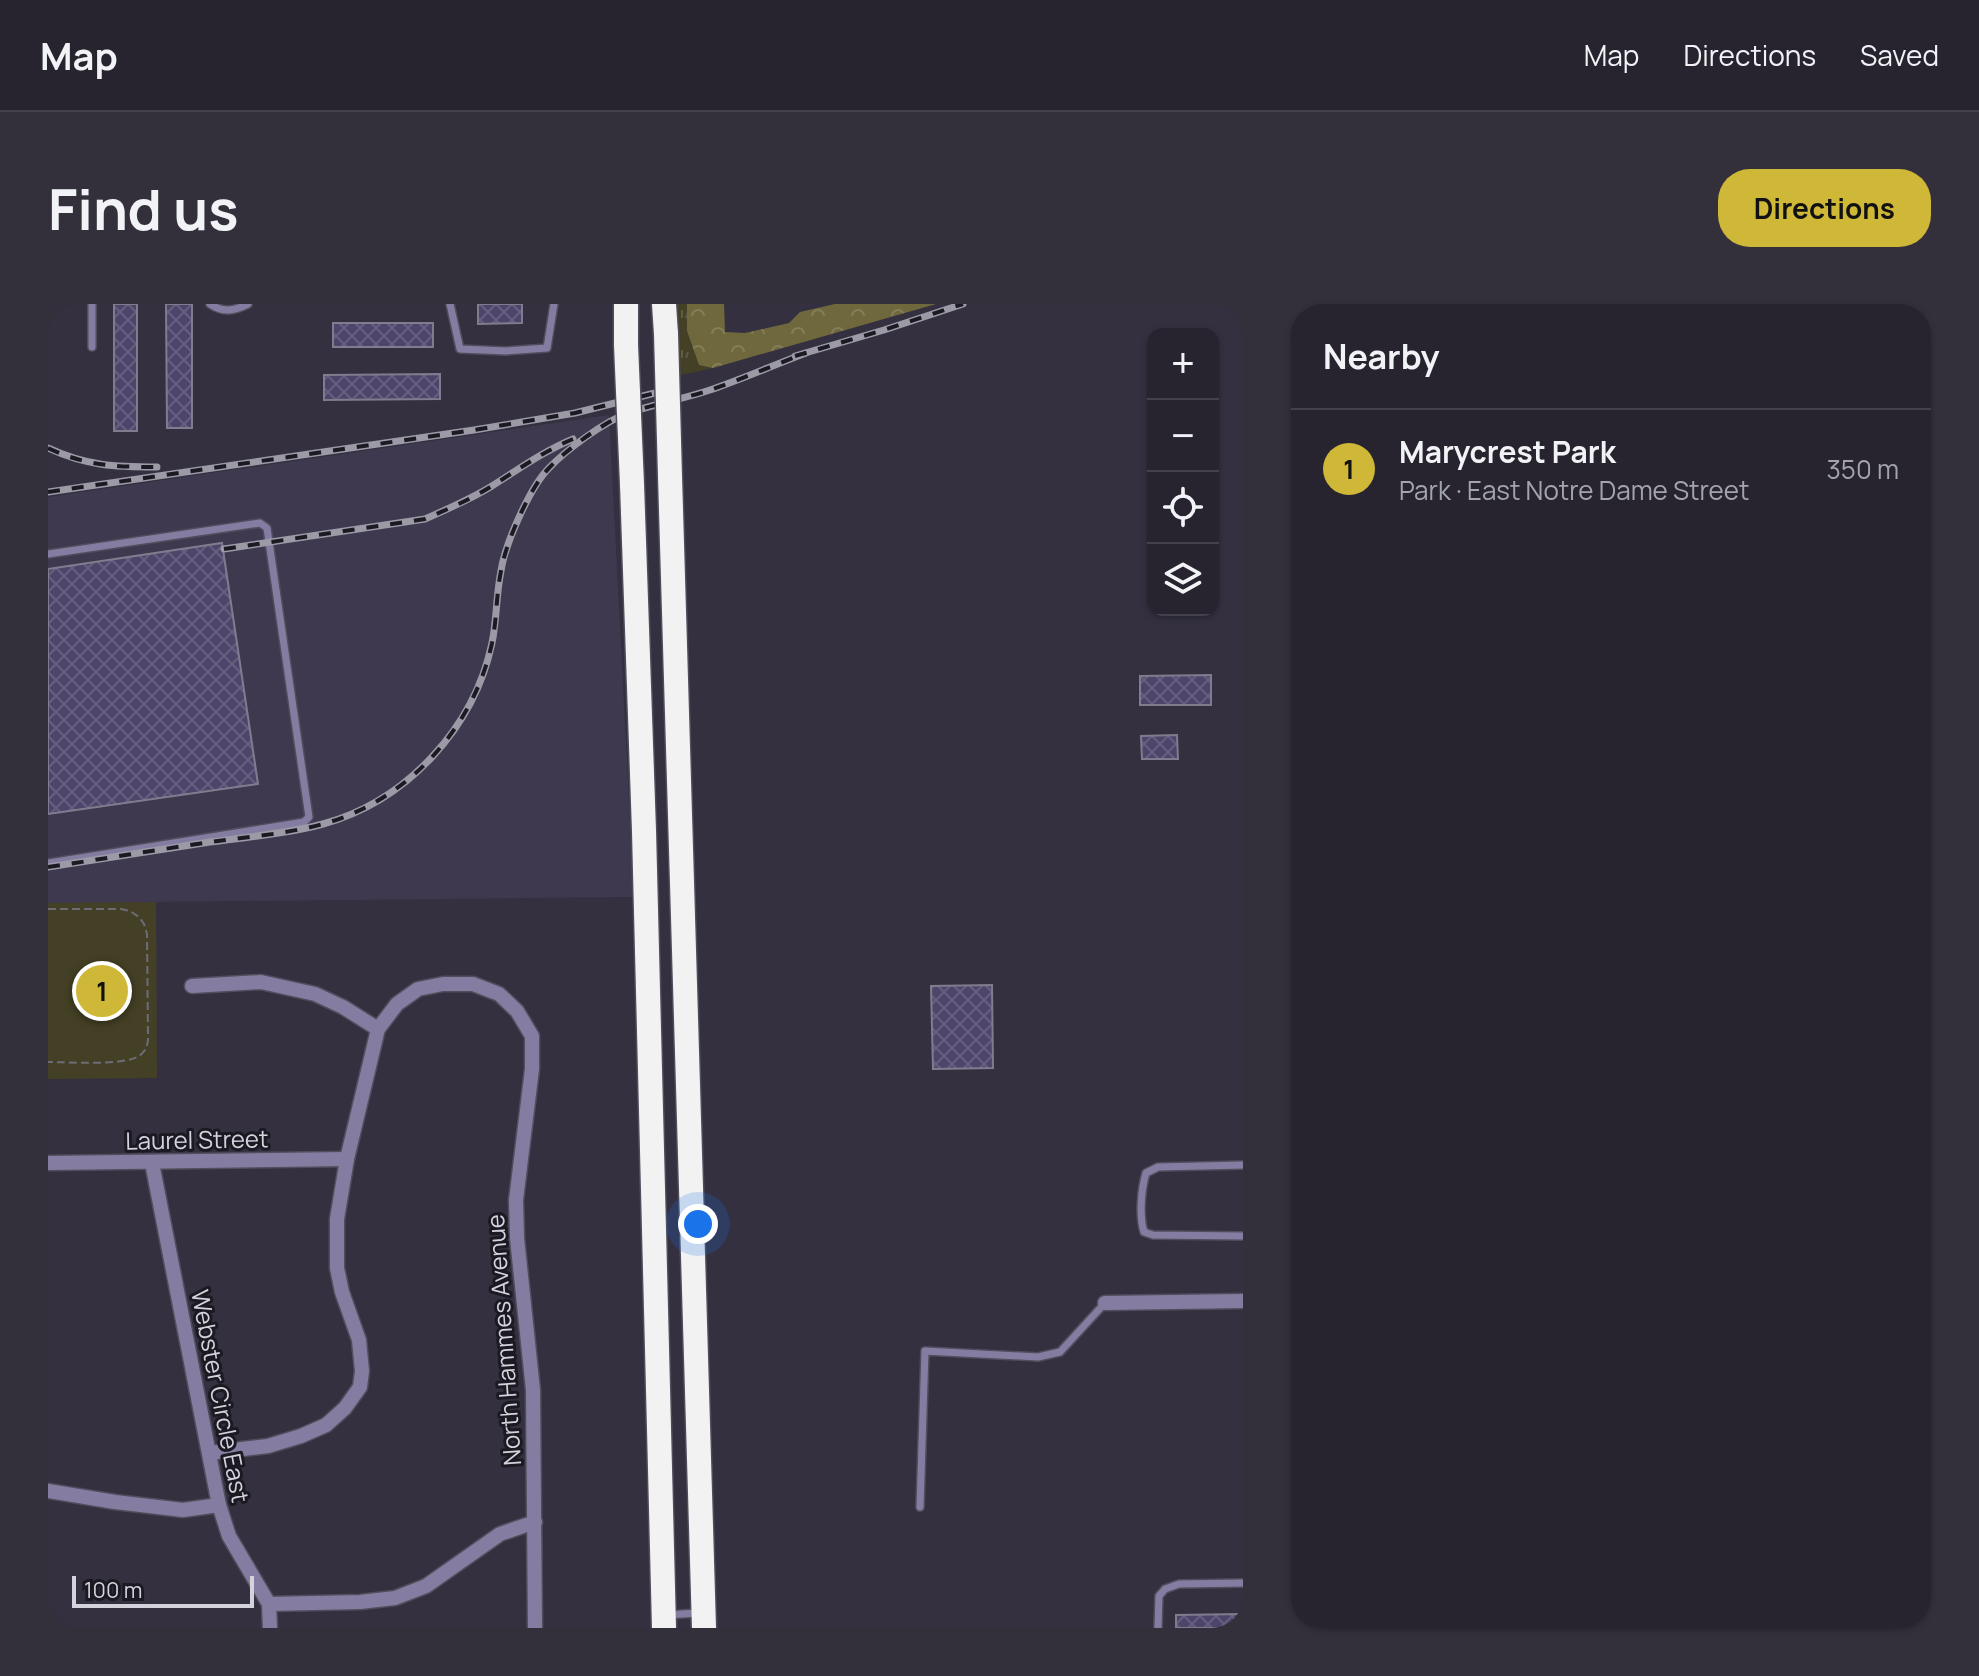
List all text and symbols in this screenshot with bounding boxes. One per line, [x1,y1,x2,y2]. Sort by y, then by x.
text: Map [40,29,118,81]
text: Map [1584,36,1639,74]
text: Directions [1683,36,1816,74]
text: Saved [1860,36,1939,74]
button: Directions [1718,169,1931,247]
text: Find us [48,170,239,247]
map controls [1147,328,1219,616]
button: + [1147,328,1219,400]
text: Nearby [1323,333,1439,379]
button: − [1147,400,1219,472]
text: Marycrest Park [1399,431,1616,472]
text: 1 [1343,451,1355,487]
text: 350 m [1826,451,1899,487]
button: locate [1147,472,1219,544]
text: Park · East Notre Dame Street [1399,472,1749,508]
button: layers [1147,544,1219,616]
pin: 1 [76,961,128,1021]
street label: Laurel Street [125,1121,269,1157]
your location [678,1204,718,1244]
street label: North Hammes Avenue [478,1213,528,1467]
street label: Webster Circle East [184,1287,258,1505]
scale bar [72,1572,254,1608]
text: 100 m [84,1575,142,1605]

